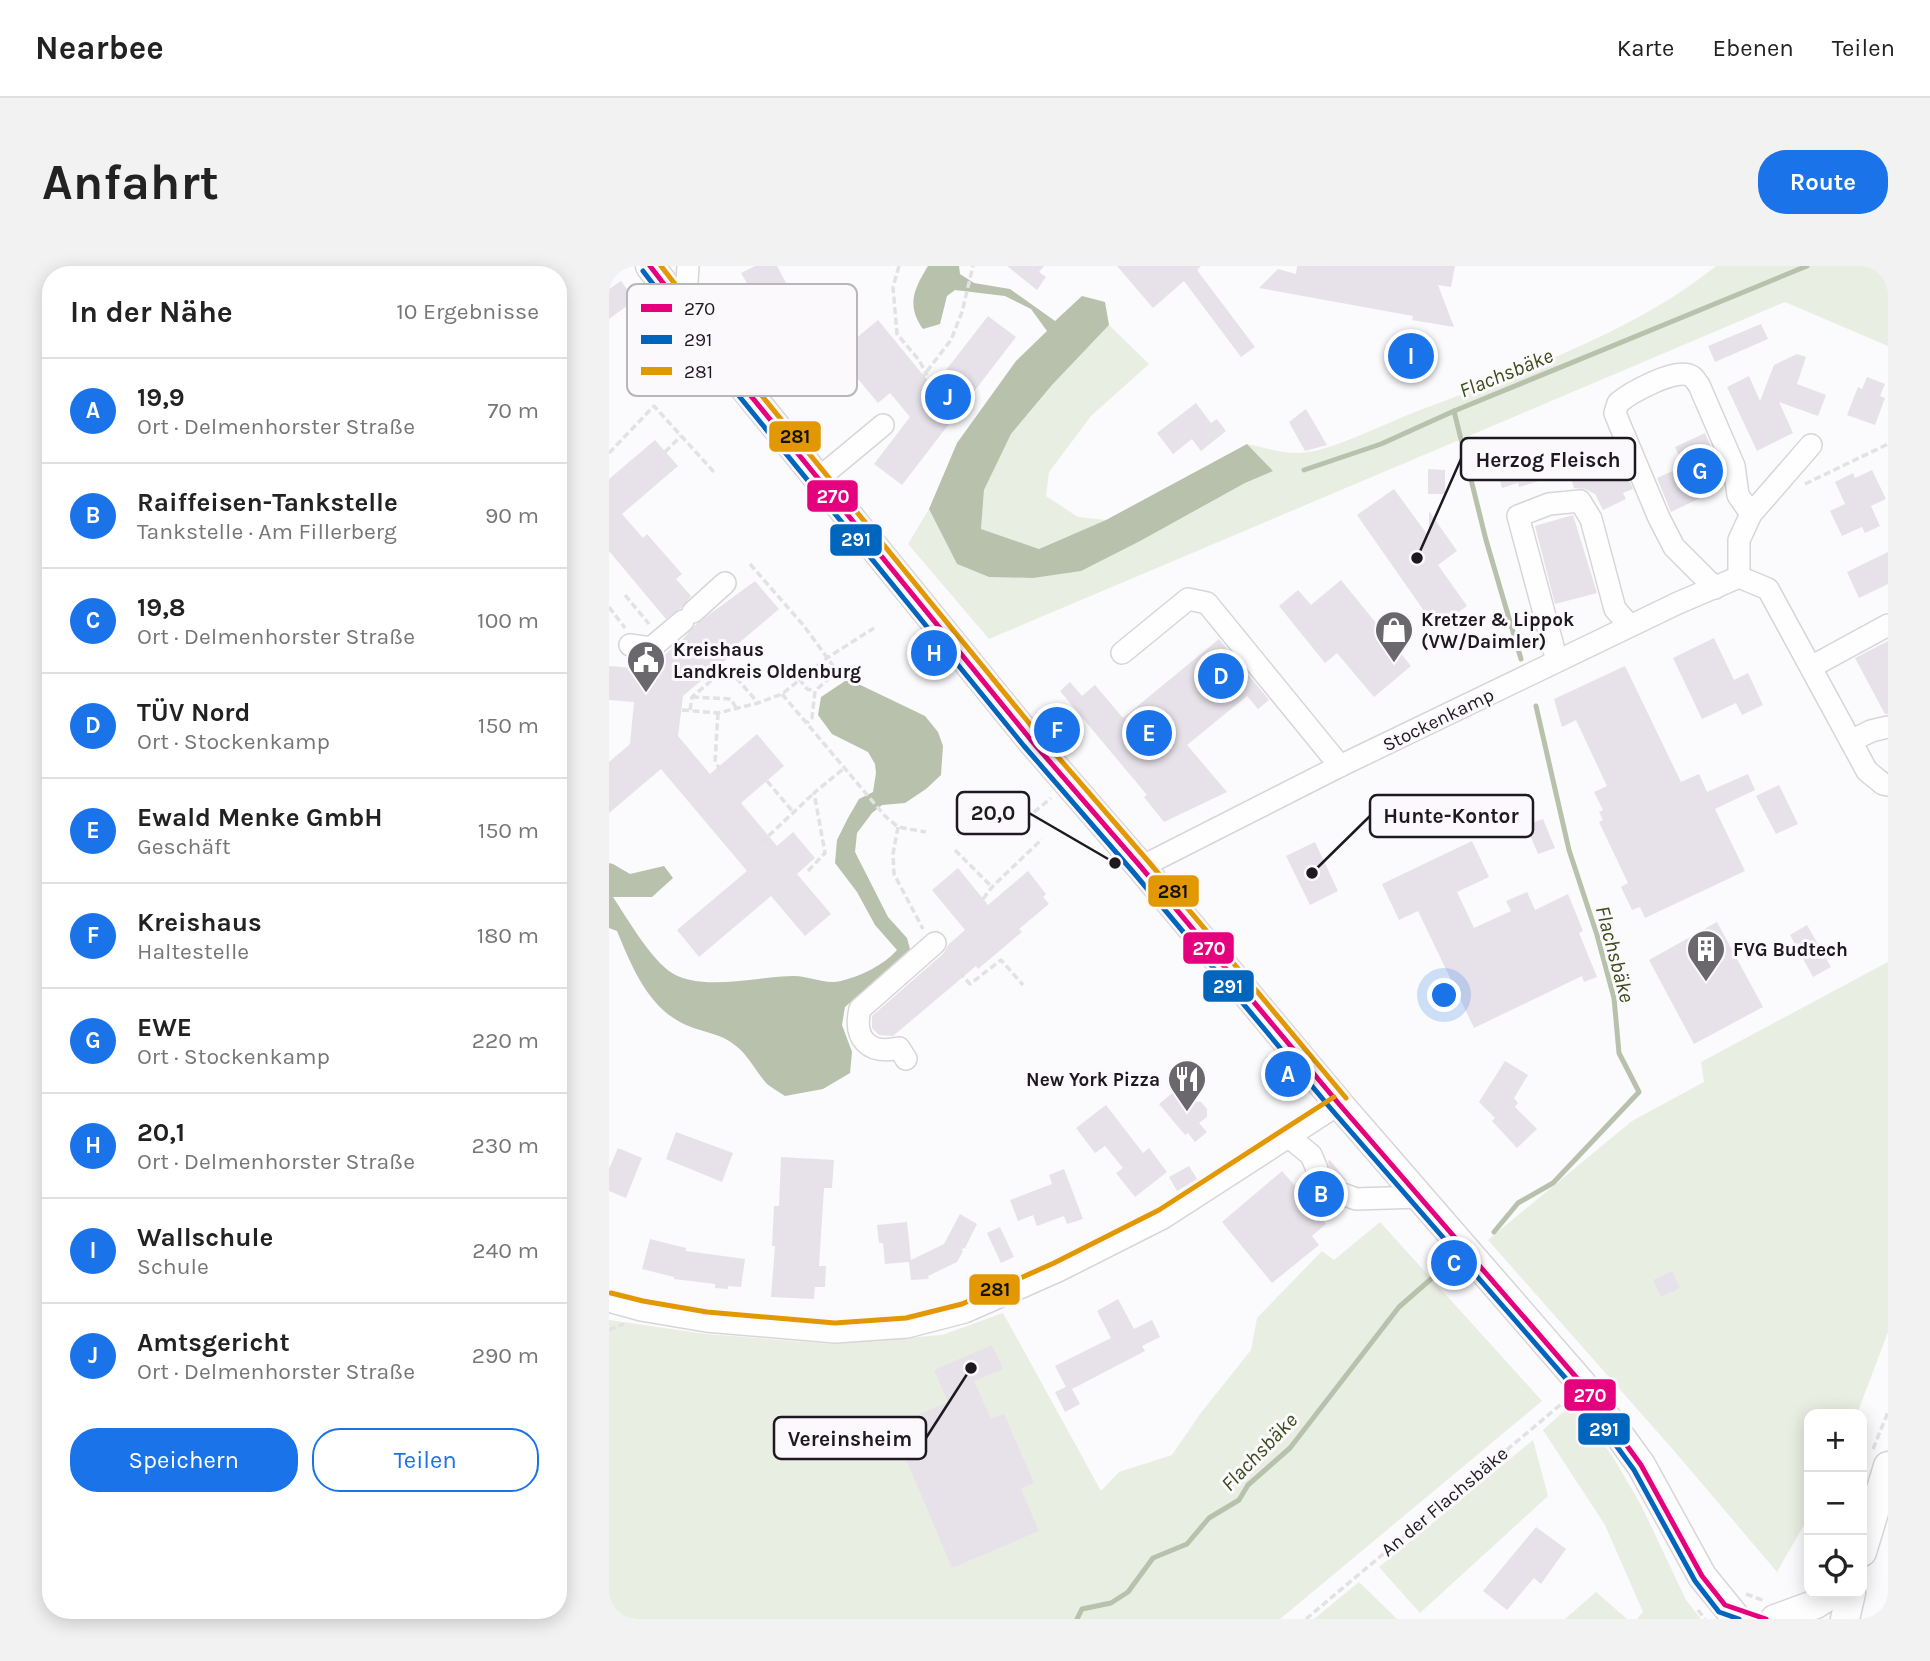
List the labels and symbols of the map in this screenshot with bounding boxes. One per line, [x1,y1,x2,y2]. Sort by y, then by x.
legend [627,284,857,396]
text: 270 [684,298,715,320]
text: 291 [684,329,712,351]
pin: I [1388,330,1434,382]
water label: Flachsbäke [1456,343,1557,403]
text: 281 [684,361,713,383]
pin: J [925,371,971,423]
line badge: 281 [768,420,822,453]
text: 281 [780,426,810,448]
callout: Herzog Fleisch [1461,438,1635,480]
pin: G [1677,445,1723,497]
text: Herzog Fleisch [1475,448,1621,472]
line badge: 270 [806,479,859,513]
text: 270 [817,486,849,508]
line badge: 291 [829,523,883,557]
text: 291 [841,529,871,551]
shop icon: Kretzer & Lippok (VW/Daimler) [1373,609,1415,664]
place label: Kretzer & Lippok (VW/Daimler) [1421,609,1574,653]
pin: H [911,627,957,679]
public building icon: Kreishaus Landkreis Oldenburg [625,639,667,694]
place label: Kreishaus Landkreis Oldenburg [673,639,861,683]
pin: D [1198,650,1244,702]
street label: Stockenkamp [1379,684,1498,756]
pin: F [1034,704,1080,756]
pin: E [1126,707,1172,759]
callout: 20,0 [957,792,1029,834]
callout: Hunte-Kontor [1370,795,1533,837]
text: 20,0 [971,801,1015,825]
text: Hunte-Kontor [1383,804,1519,828]
line badge: 281 [1147,874,1200,908]
text: 281 [1158,881,1188,903]
water label: Flachsbäke [1591,903,1639,1005]
building icon: FVG Budtech [1685,928,1727,983]
line badge: 270 [1182,931,1235,965]
text: 270 [1193,938,1225,960]
place label: FVG Budtech [1733,939,1848,961]
line badge: 291 [1202,969,1255,1003]
text: 291 [1213,976,1243,998]
your location [1427,978,1461,1012]
pin: A [1265,1048,1311,1100]
restaurant icon: New York Pizza [1166,1058,1208,1113]
place label: New York Pizza [1026,1069,1160,1091]
pin: B [1298,1168,1344,1220]
pin: C [1431,1237,1477,1289]
line badge: 281 [968,1273,1021,1306]
text: 281 [980,1279,1010,1301]
line badge: 270 [1563,1378,1617,1412]
text: 270 [1574,1385,1606,1407]
water label: Flachsbäke [1216,1408,1302,1496]
line badge: 291 [1577,1412,1631,1446]
callout: Vereinsheim [774,1417,926,1459]
text: 291 [1589,1419,1619,1441]
text: Vereinsheim [788,1427,912,1451]
street label: An der Flachsbäke [1377,1442,1512,1561]

